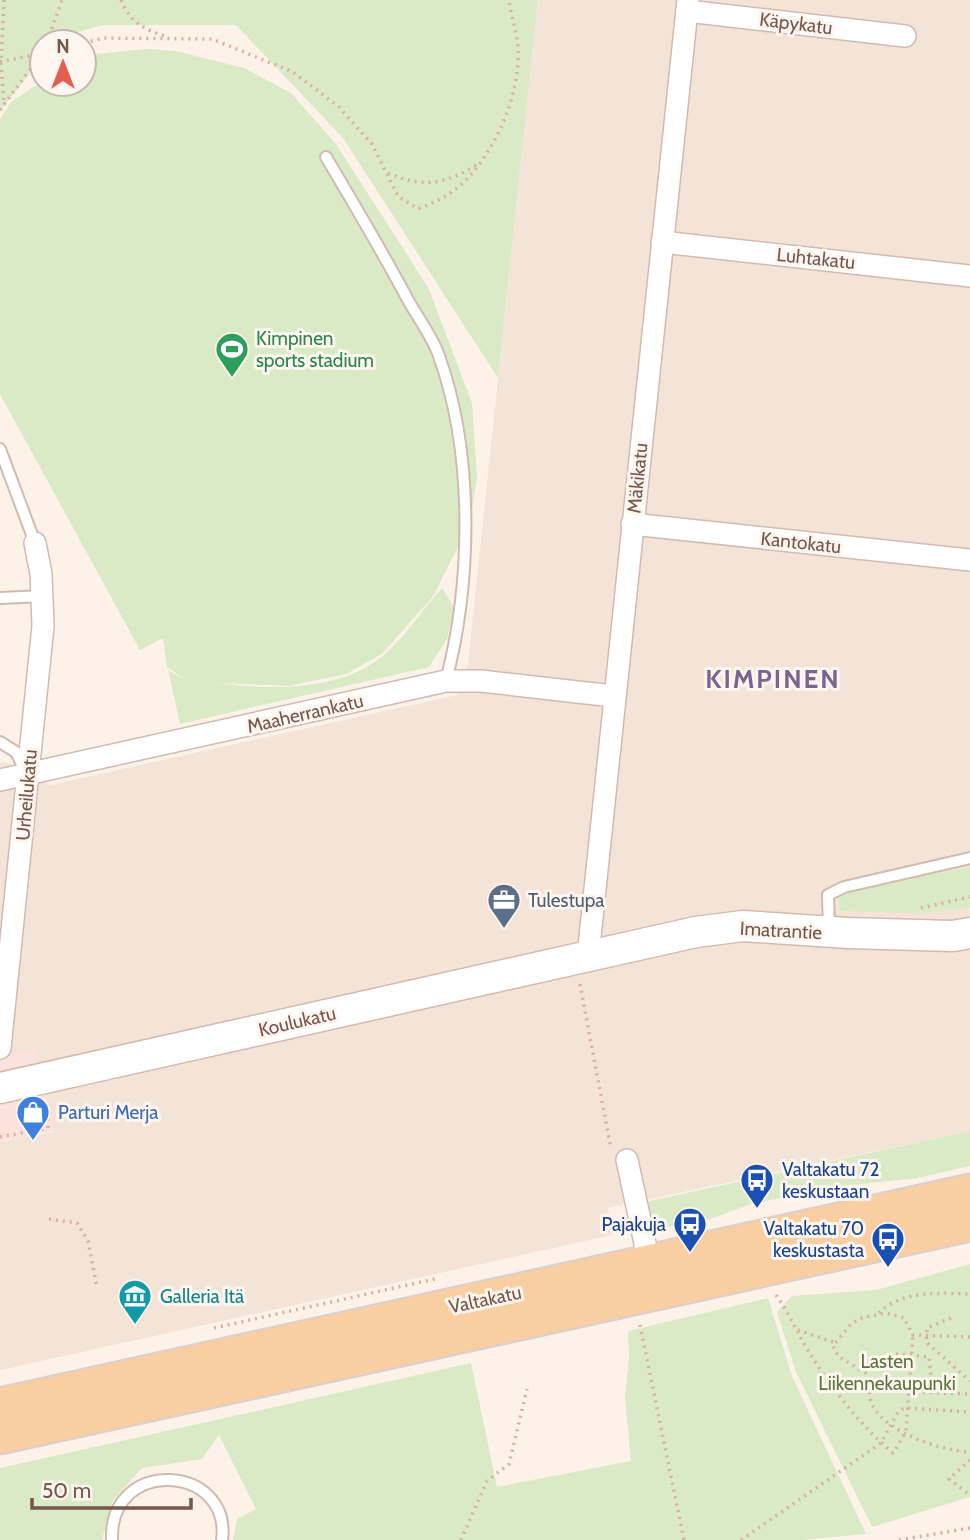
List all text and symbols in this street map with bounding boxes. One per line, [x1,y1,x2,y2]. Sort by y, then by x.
street label: Käpykatu [758,8,834,39]
north arrow [28,28,98,98]
text: N [56,35,70,58]
street label: Luhtakatu [776,243,856,274]
place label: Kimpinen sports stadium [256,327,374,372]
sports icon: Kimpinen sports stadium [213,330,251,379]
street label: Mäkikatu [622,442,653,514]
street label: Kantokatu [760,527,842,558]
district label: KIMPINEN [705,663,841,695]
street label: Maaherrankatu [245,689,366,738]
street label: Urheilukatu [11,748,42,842]
office icon: Tulestupa [485,881,523,930]
place label: Tulestupa [528,889,604,912]
street label: Imatrantie [739,917,823,944]
street label: Koulukatu [256,1001,338,1042]
shop icon: Parturi Merja [14,1093,52,1142]
place label: Parturi Merja [58,1101,158,1124]
place label: Valtakatu 72 keskustaan [782,1158,879,1203]
bus stop icon: Valtakatu 72 keskustaan [738,1161,776,1210]
bus stop icon: Pajakuja [671,1205,709,1254]
place label: Pajakuja [602,1213,666,1236]
place label: Valtakatu 70 keskustasta [764,1217,864,1262]
bus stop icon: Valtakatu 70 keskustasta [869,1220,907,1269]
museum icon: Galleria Itä [116,1277,154,1326]
street label: Valtakatu [447,1281,523,1318]
place label: Galleria Itä [160,1285,244,1308]
park label: Lasten Liikennekaupunki [818,1350,956,1395]
scale bar [32,1466,191,1510]
text: 50 m [42,1478,91,1503]

